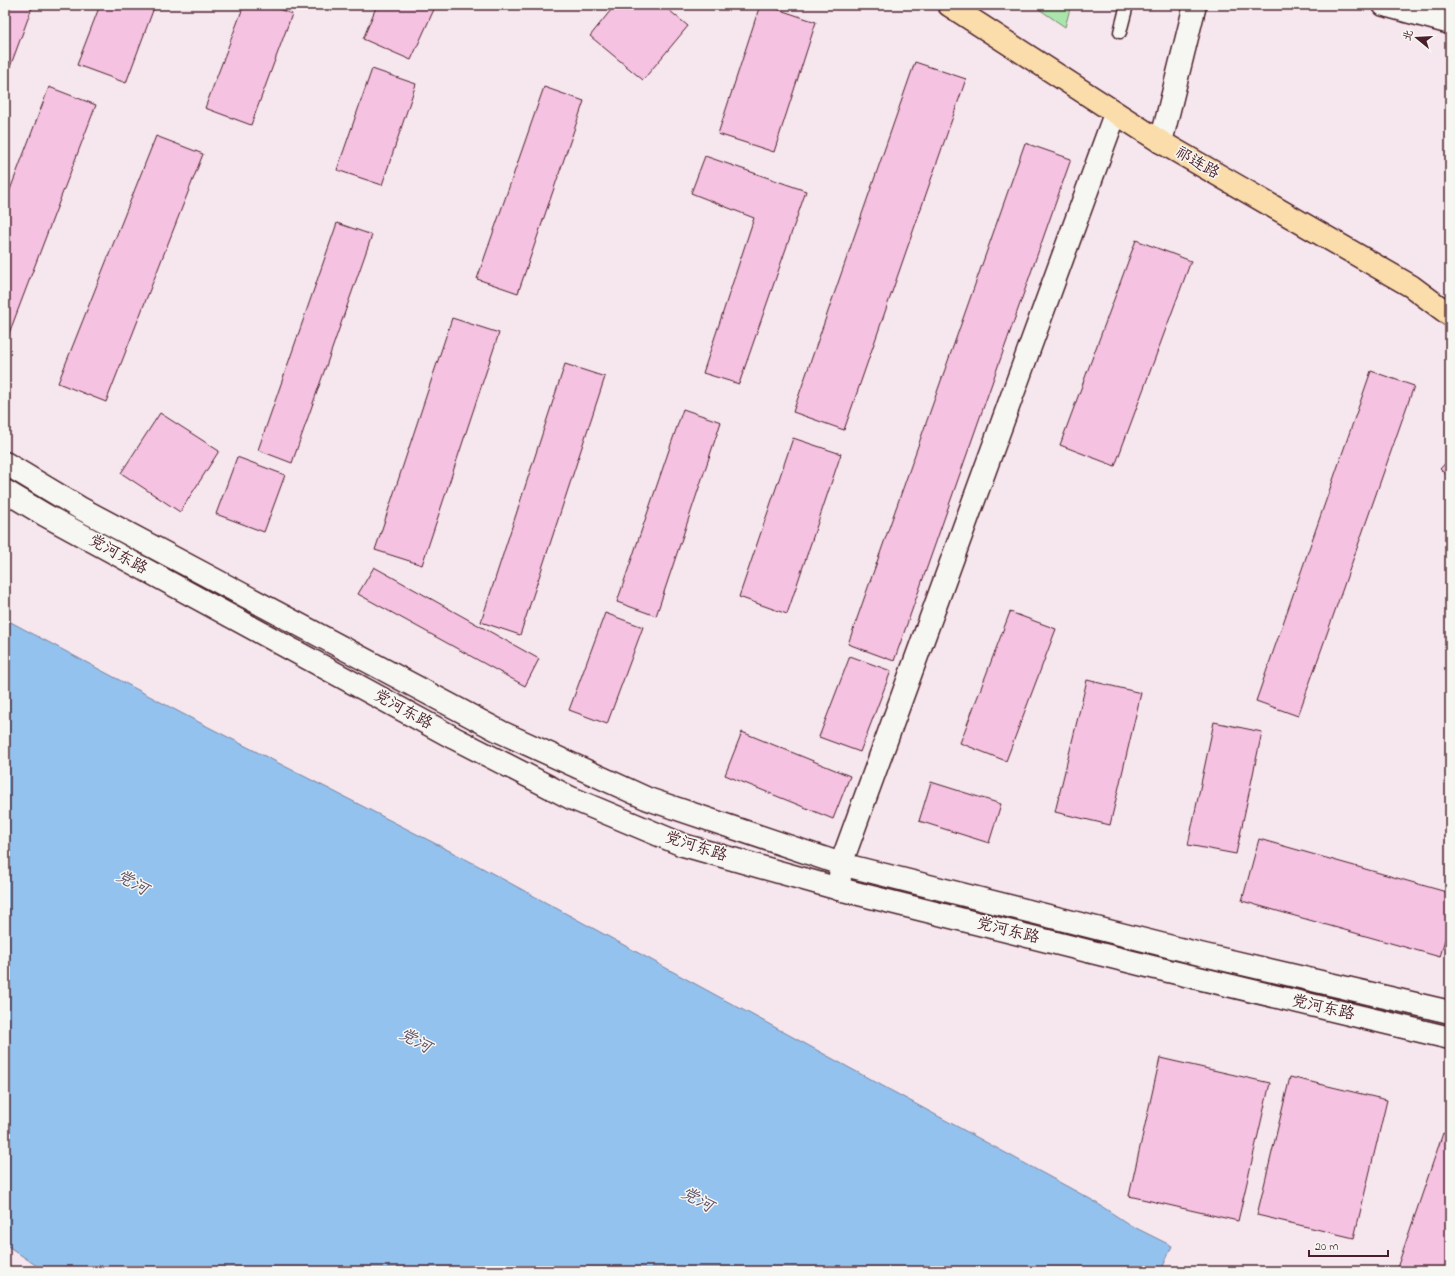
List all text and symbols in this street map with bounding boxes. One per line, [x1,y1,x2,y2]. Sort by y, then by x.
north arrow [1397,18,1437,58]
text: 北 [1399,28,1418,43]
street label: 祁连路 [1170,141,1224,185]
street label: 党河东路 [84,529,152,581]
street label: 党河东路 [369,684,437,736]
street label: 党河东路 [662,826,730,868]
water label: 党河 [111,864,156,904]
street label: 党河东路 [974,912,1042,950]
street label: 党河东路 [1289,989,1357,1027]
water label: 党河 [394,1022,439,1062]
water label: 党河 [676,1181,721,1221]
scale bar [1309,1232,1388,1258]
text: 20 m [1315,1238,1338,1256]

